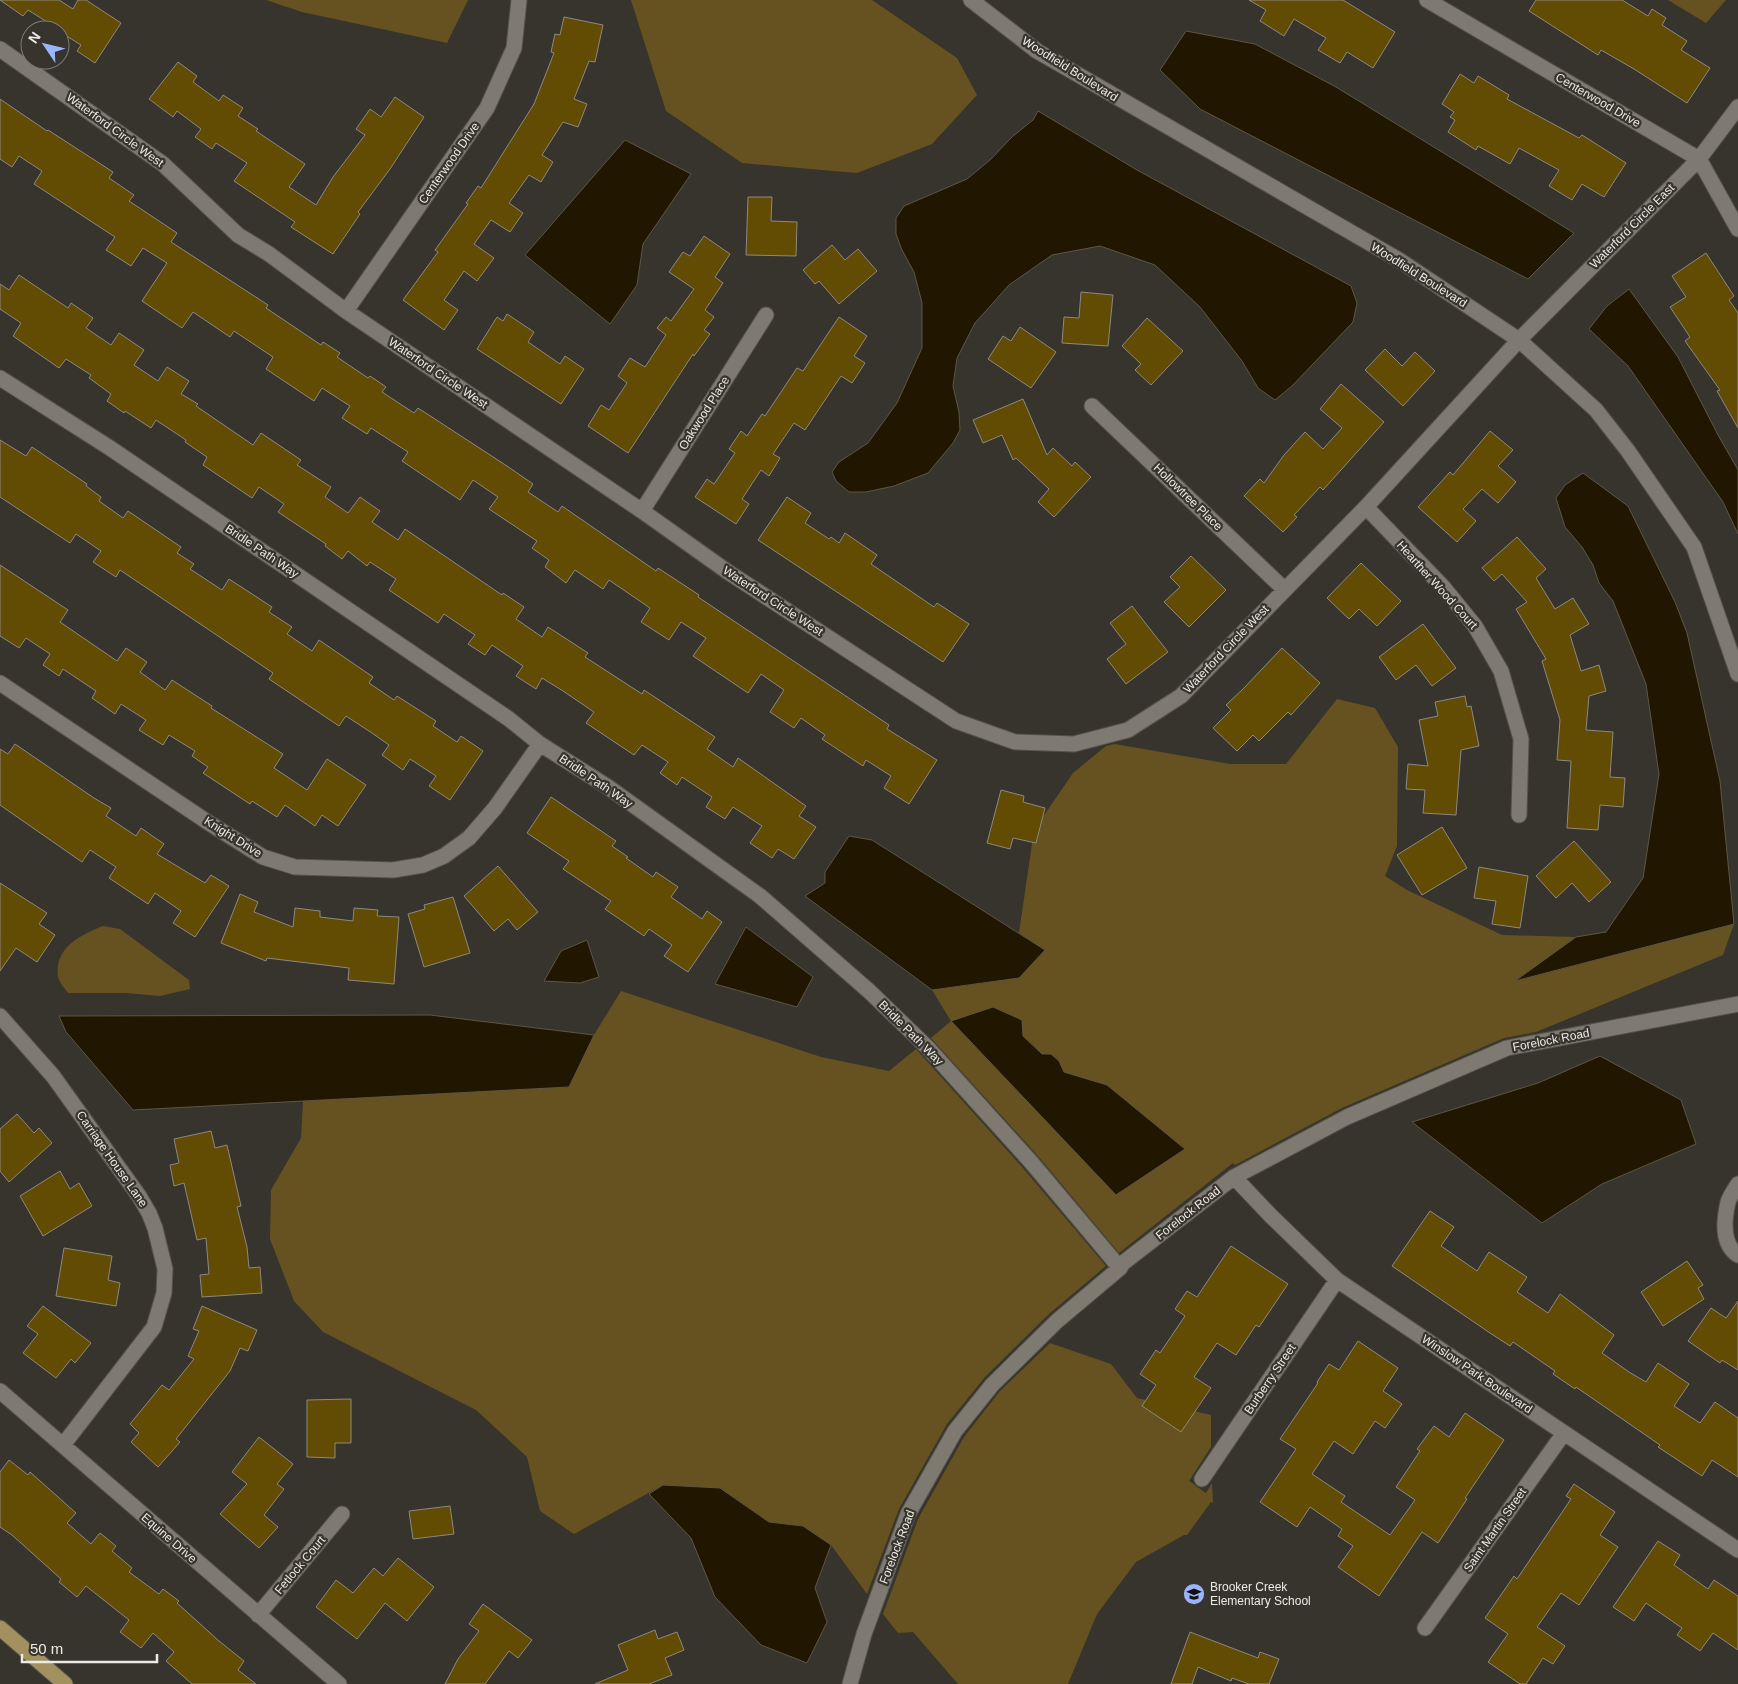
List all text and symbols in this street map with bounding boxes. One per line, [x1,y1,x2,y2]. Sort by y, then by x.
north arrow [20,20,70,70]
text: N [25,29,44,46]
street label: Woodfield Boulevard [1019,34,1121,104]
street label: Centerwood Drive [1553,70,1643,130]
street label: Waterford Circle West [64,90,167,170]
street label: Centerwood Drive [416,119,482,206]
street label: Waterford Circle East [1587,180,1678,271]
street label: Woodfield Boulevard [1368,240,1470,310]
street label: Waterford Circle West [386,335,491,412]
street label: Oakwood Place [676,373,732,452]
street label: Hollowtree Place [1151,461,1225,534]
street label: Bridle Path Way [223,521,301,581]
street label: Hearther Wood Court [1394,538,1481,632]
street label: Waterford Circle West [720,563,826,639]
street label: Waterford Circle West [1180,602,1272,696]
street label: Bridle Path Way [557,751,635,811]
street label: Knight Drive [202,814,265,860]
street label: Bridle Path Way [876,998,946,1068]
street label: Forelock Road [1511,1026,1591,1054]
street label: Carriage House Lane [74,1108,151,1210]
street label: Forelock Road [1153,1183,1223,1243]
street label: Winslow Park Boulevard [1419,1332,1535,1416]
street label: Burberry Street [1241,1341,1299,1417]
street label: Saint Martin Street [1461,1485,1530,1575]
street label: Forelock Road [876,1508,918,1586]
street label: Equine Drive [138,1510,200,1566]
street label: Fetlock Court [272,1533,329,1597]
place label: Brooker Creek Elementary School [1210,1580,1311,1608]
school or university icon: Brooker Creek Elementary School [1182,1582,1206,1606]
scale bar [22,1632,158,1664]
text: 50 m [30,1640,63,1657]

